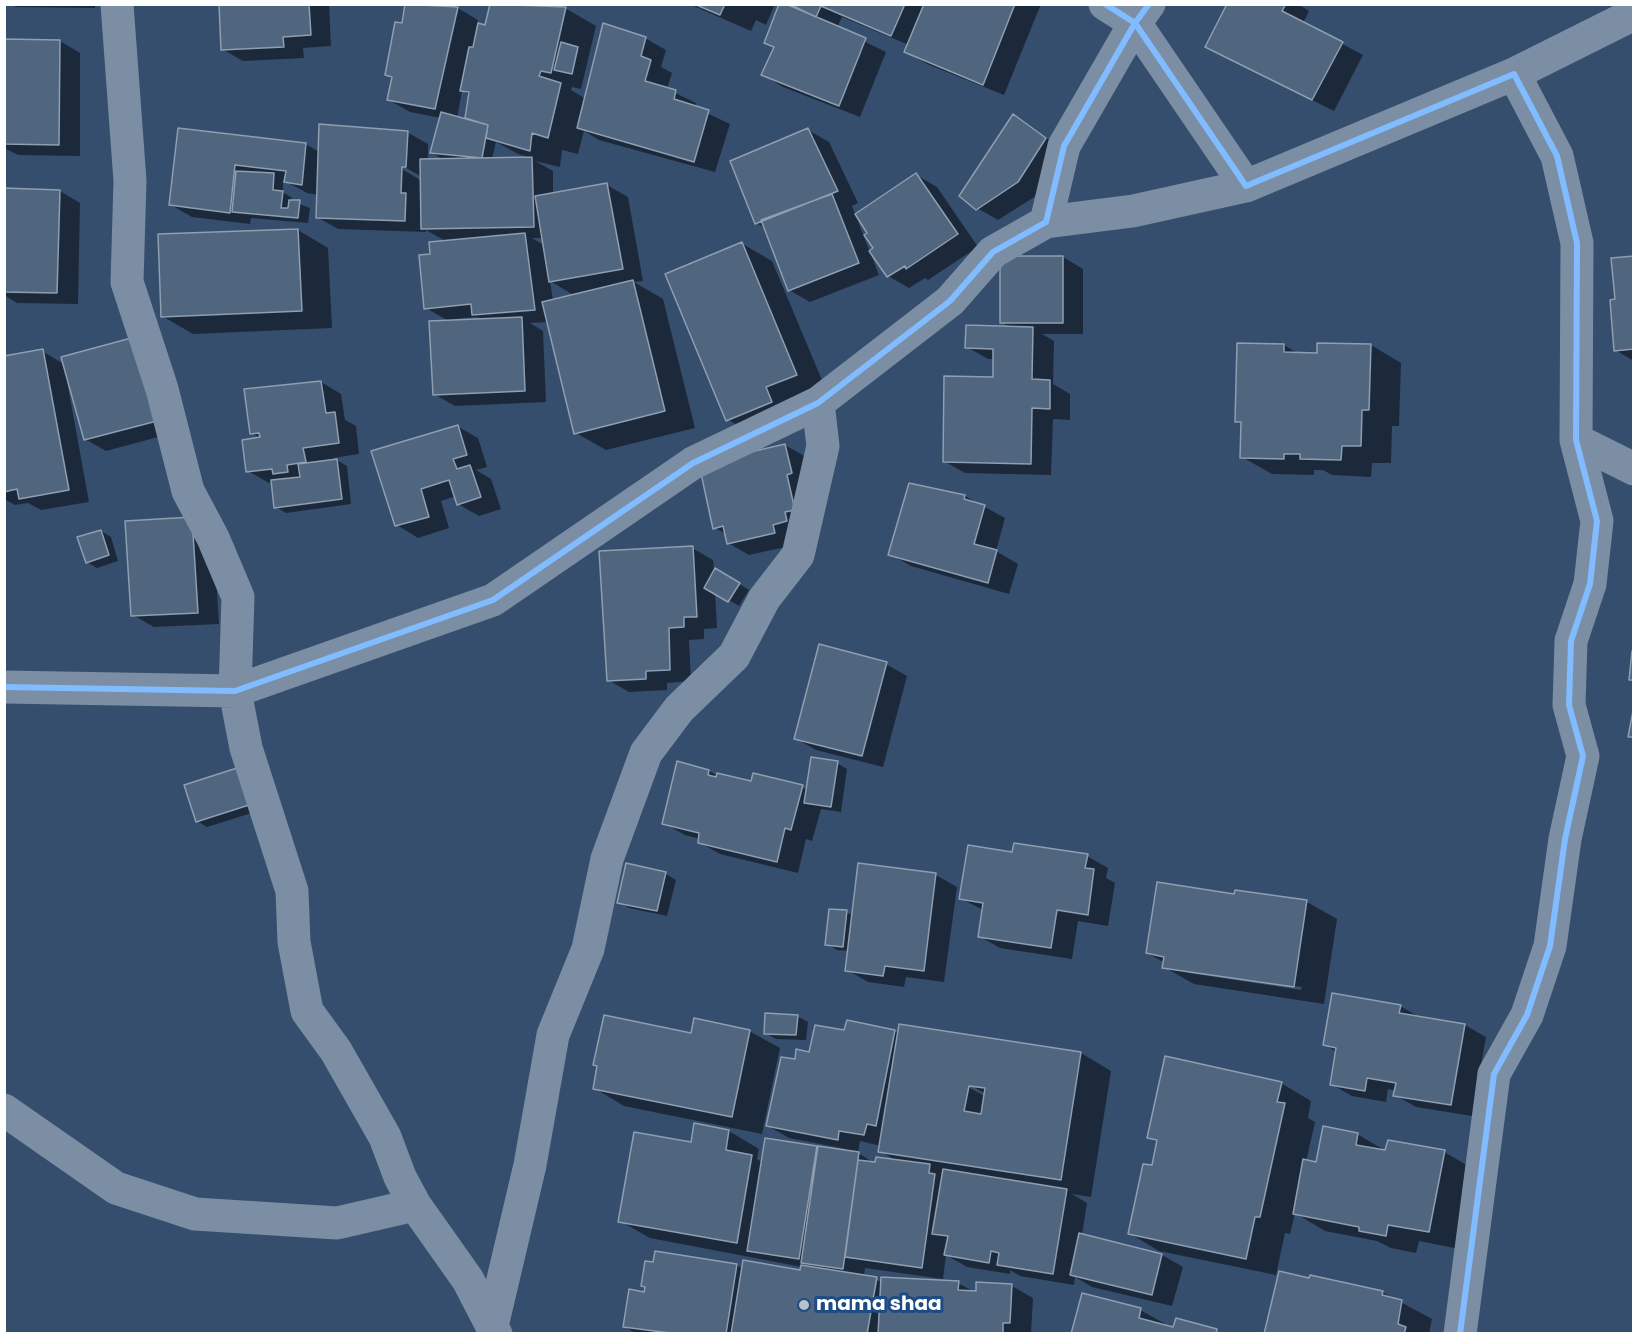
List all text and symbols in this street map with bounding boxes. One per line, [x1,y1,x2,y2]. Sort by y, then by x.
place label: mama shaa [816,1293,942,1317]
marker: mama shaa [797,1298,811,1312]

